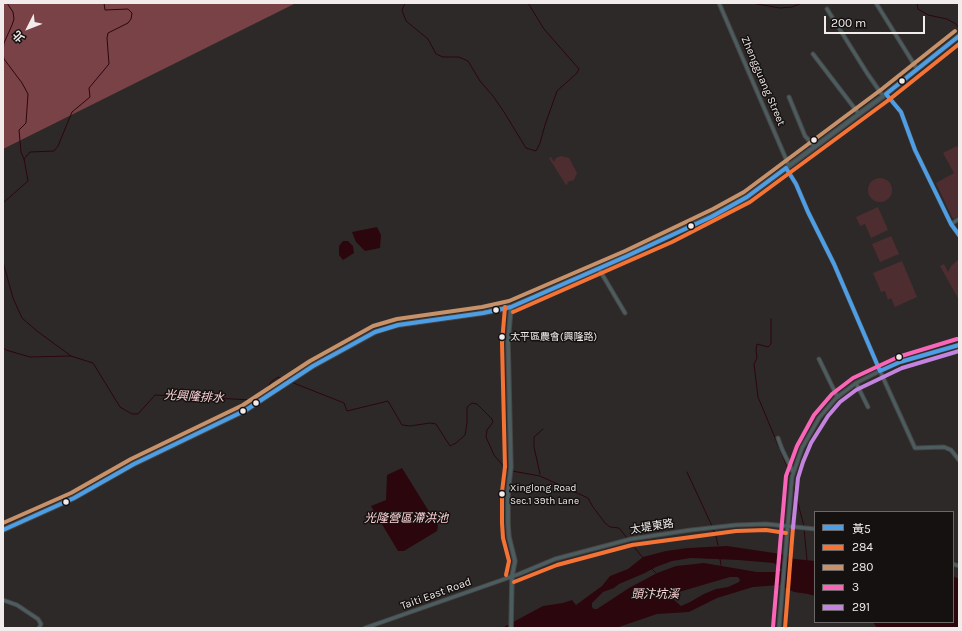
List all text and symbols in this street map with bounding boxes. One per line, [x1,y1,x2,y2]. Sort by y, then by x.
north arrow [8,8,48,48]
scale bar [826,8,927,34]
text: 200 m [831,16,866,30]
text: 北 [10,28,27,45]
street label: Zhengguang Street [738,34,788,128]
unlabelled marker [897,76,907,86]
unlabelled marker [809,135,819,145]
unlabelled marker [686,221,696,231]
unlabelled marker [491,305,501,315]
place label: 太平區農會(興隆路) [510,331,597,343]
marker: 太平區農會(興隆路) [497,332,507,342]
unlabelled marker [894,352,904,362]
water label: 光興隆排水 [164,388,224,406]
unlabelled marker [251,398,261,408]
unlabelled marker [238,406,248,416]
place label: Xinglong Road Sec.1 39th Lane [510,482,579,506]
marker: Xinglong Road Sec.1 39th Lane [497,489,507,499]
unlabelled marker [61,497,71,507]
legend [814,511,954,623]
water label: 光隆營區滯洪池 [364,512,448,526]
street label: 太堤東路 [629,517,675,537]
text: 黃5 [852,522,871,536]
text: 284 [852,540,873,554]
text: 280 [852,560,873,574]
street label: Taiti East Road [399,575,473,613]
text: 3 [852,580,859,594]
water label: 頭汴坑溪 [631,588,679,602]
text: 291 [852,600,870,614]

